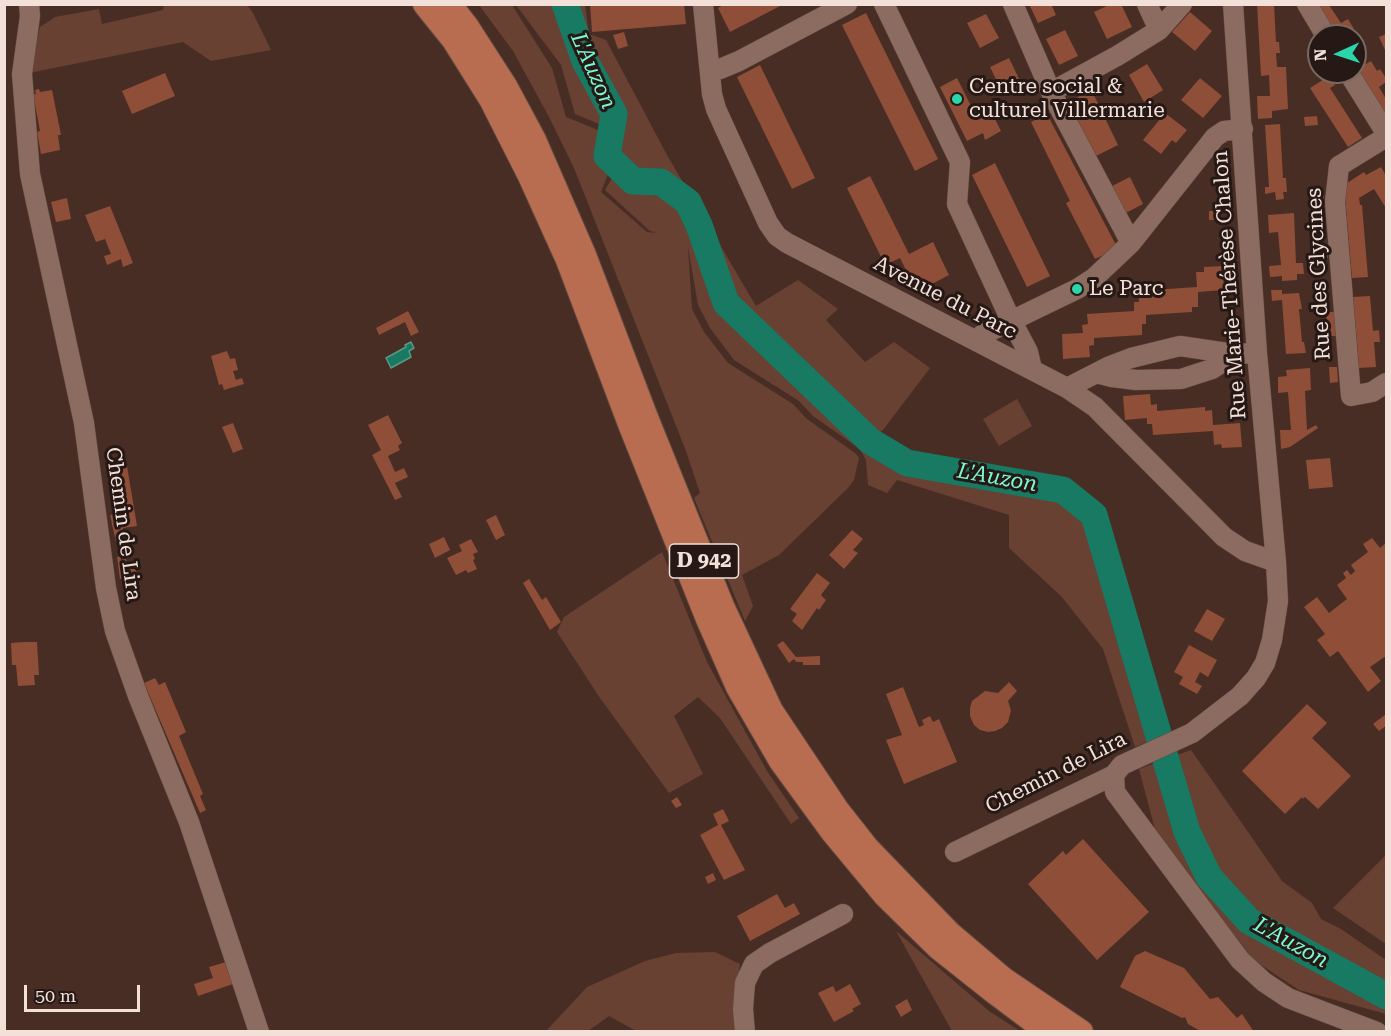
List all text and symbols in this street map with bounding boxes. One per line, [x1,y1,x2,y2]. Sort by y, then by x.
north arrow [1307,24,1367,84]
water label: L'Auzon [565,29,621,113]
text: N [1311,48,1330,62]
place label: Centre social & culturel Villermarie [969,74,1165,124]
marker: Centre social & culturel Villermarie [950,92,964,106]
street label: Rue Marie-Thérèse Chalon [1208,150,1252,420]
street label: Rue des Glycines [1302,187,1336,361]
street label: Avenue du Parc [869,251,1021,345]
place label: Le Parc [1089,276,1163,302]
marker: Le Parc [1070,282,1084,296]
street label: Chemin de Lira [100,446,146,602]
water label: L'Auzon [955,458,1039,498]
road number: D 942 [670,544,738,578]
street label: Chemin de Lira [981,727,1131,819]
water label: L'Auzon [1249,912,1333,974]
scale bar [27,973,142,1011]
text: 50 m [35,985,76,1006]

